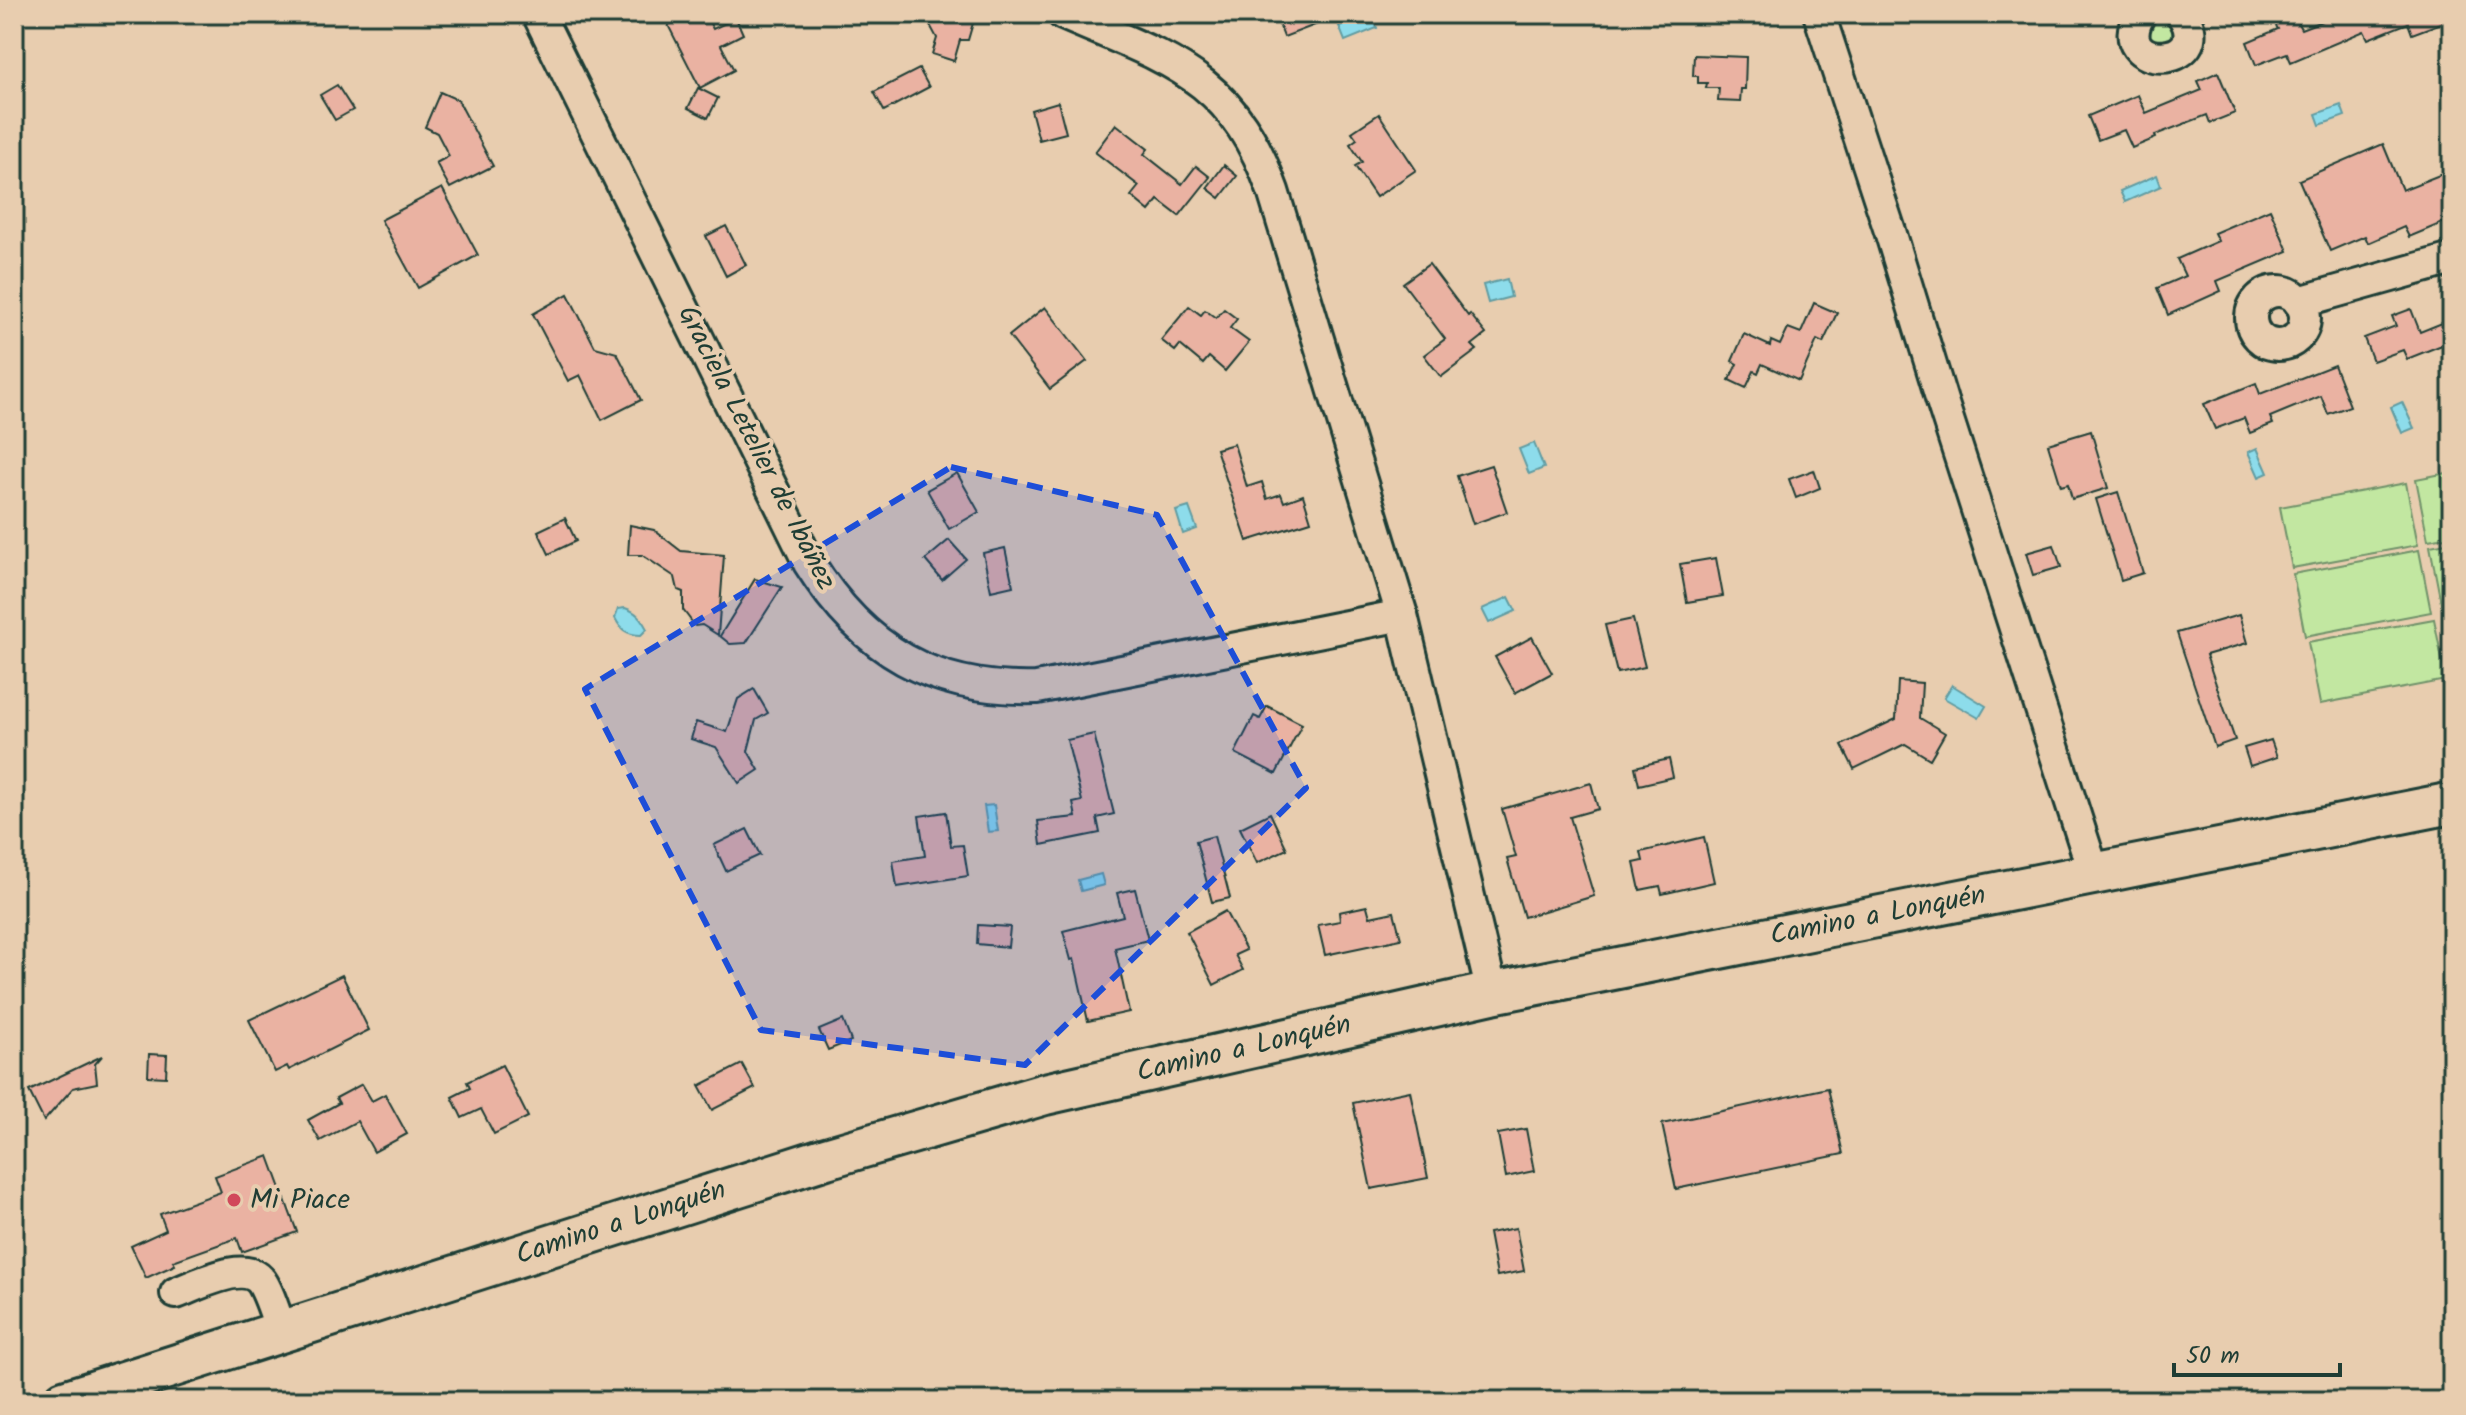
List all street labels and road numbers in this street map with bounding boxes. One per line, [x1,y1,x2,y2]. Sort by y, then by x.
street label: Graciela Letelier de Ibáñez [665,298,847,598]
street label: Camino a Lonquén [1766,873,1990,959]
street label: Camino a Lonquén [1132,1002,1356,1096]
street label: Camino a Lonquén [510,1168,732,1278]

